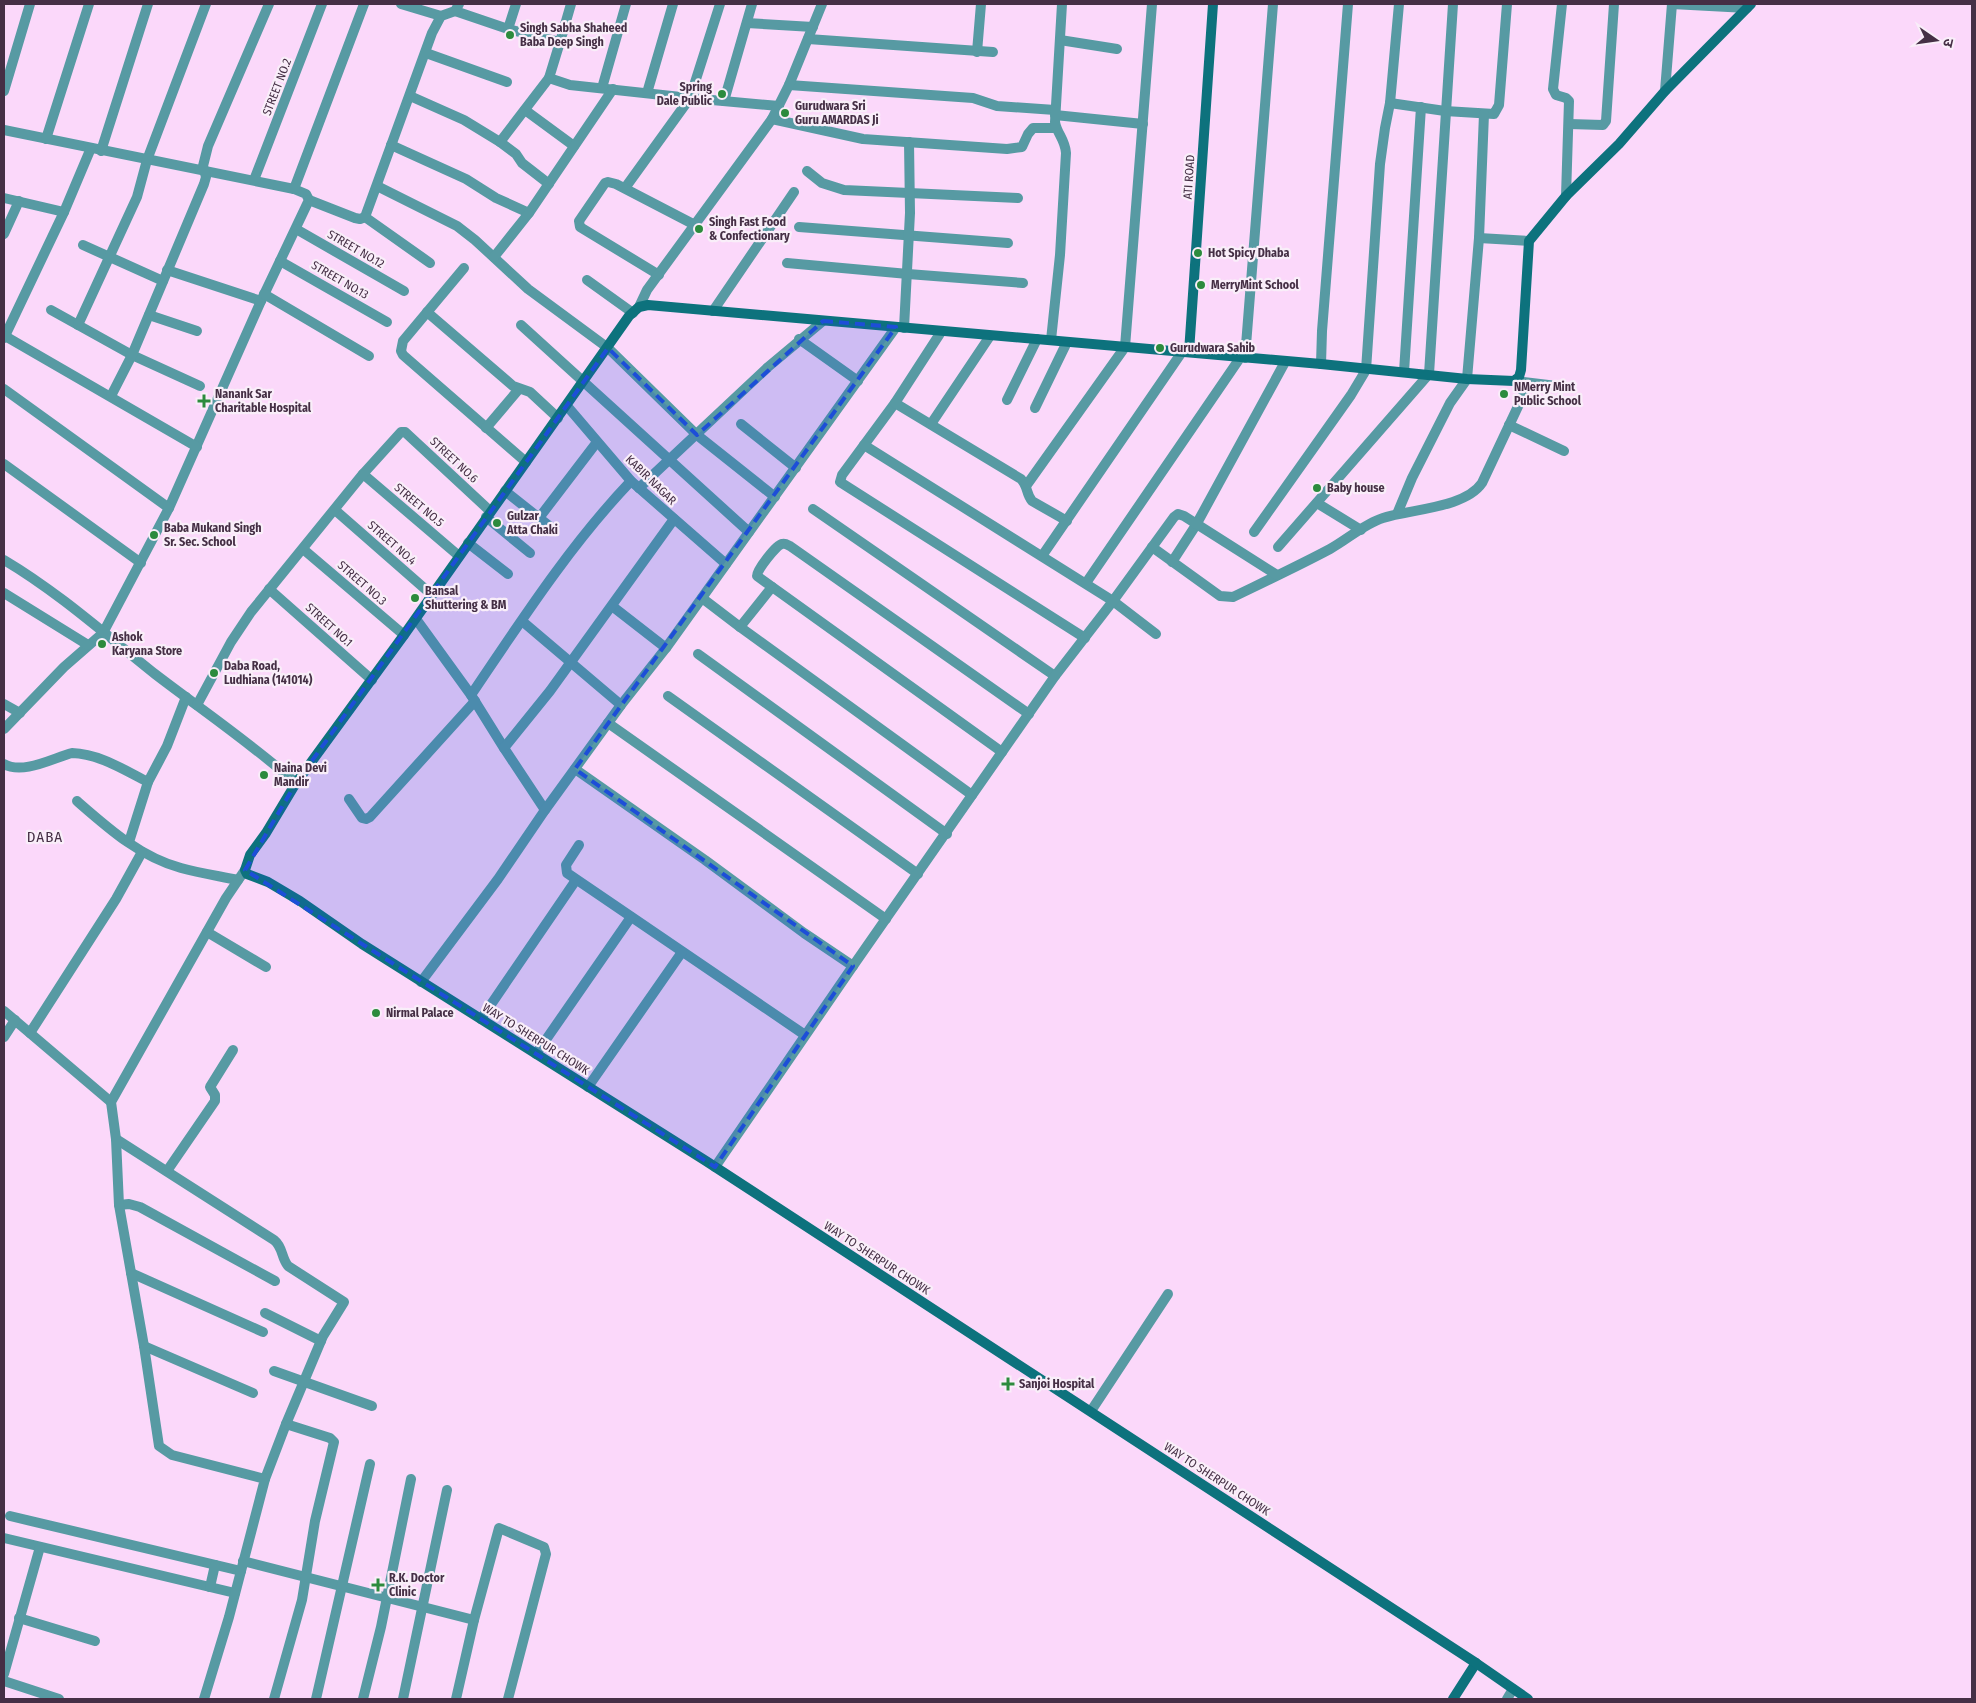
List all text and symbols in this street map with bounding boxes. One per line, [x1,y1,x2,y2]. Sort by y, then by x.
north arrow [1911,15,1961,65]
place label: Singh Sabha Shaheed Baba Deep Singh [520,21,627,49]
marker: Singh Sabha Shaheed Baba Deep Singh [504,29,516,41]
text: उ [1939,37,1957,49]
street label: STREET NO.2 [260,57,294,117]
place label: Spring Dale Public [657,80,713,108]
marker: Spring Dale Public [716,88,728,100]
place label: Gurudwara Sri Guru AMARDAS Ji [795,99,879,127]
marker: Gurudwara Sri Guru AMARDAS Ji [779,107,791,119]
street label: ATI ROAD [1180,154,1198,200]
place label: Singh Fast Food & Confectionary [709,215,790,243]
marker: Singh Fast Food & Confectionary [693,223,705,235]
street label: STREET NO.12 [325,227,387,271]
place label: Hot Spicy Dhaba [1208,246,1289,260]
marker: Hot Spicy Dhaba [1192,247,1204,259]
street label: STREET NO.13 [309,258,371,302]
place label: MerryMint School [1211,278,1300,292]
marker: MerryMint School [1195,279,1207,291]
place label: Gurudwara Sahib [1170,341,1256,355]
marker: Gurudwara Sahib [1154,342,1166,354]
place label: NMerry Mint Public School [1514,380,1582,408]
place label: Nanank Sar Charitable Hospital [215,387,312,415]
marker: NMerry Mint Public School [1498,388,1510,400]
marker: Nanank Sar Charitable Hospital [197,394,211,408]
street label: STREET NO.6 [427,434,481,486]
street label: KABIR NAGAR [623,452,680,508]
street label: STREET NO.5 [391,480,447,530]
place label: Baby house [1327,481,1385,495]
marker: Baby house [1311,482,1323,494]
place label: Gulzar Atta Chaki [506,509,558,537]
marker: Gulzar Atta Chaki [491,517,503,529]
street label: STREET NO.4 [365,518,419,568]
place label: Baba Mukand Singh Sr. Sec. School [164,521,262,549]
marker: Baba Mukand Singh Sr. Sec. School [148,529,160,541]
street label: STREET NO.3 [335,558,389,608]
place label: Bansal Shuttering & BM [425,584,507,612]
marker: Bansal Shuttering & BM [409,592,421,604]
street label: STREET NO.1 [303,600,355,650]
place label: Ashok Karyana Store [111,630,182,658]
marker: Ashok Karyana Store [96,638,108,650]
place label: Daba Road, Ludhiana (141014) [224,659,313,687]
marker: Daba Road, Ludhiana (141014) [208,667,220,679]
place label: Naina Devi Mandir [274,761,327,789]
marker: Naina Devi Mandir [258,769,270,781]
district label: DABA [27,828,63,846]
street label: WAY TO SHERPUR CHOWK [480,1000,593,1078]
place label: Nirmal Palace [386,1006,454,1020]
marker: Nirmal Palace [370,1007,382,1019]
street label: WAY TO SHERPUR CHOWK [821,1219,933,1298]
marker: Sanjoi Hospital [1001,1377,1015,1391]
place label: Sanjoi Hospital [1019,1377,1095,1391]
street label: WAY TO SHERPUR CHOWK [1161,1440,1273,1519]
place label: R.K. Doctor Clinic [389,1571,445,1599]
marker: R.K. Doctor Clinic [371,1578,385,1592]

